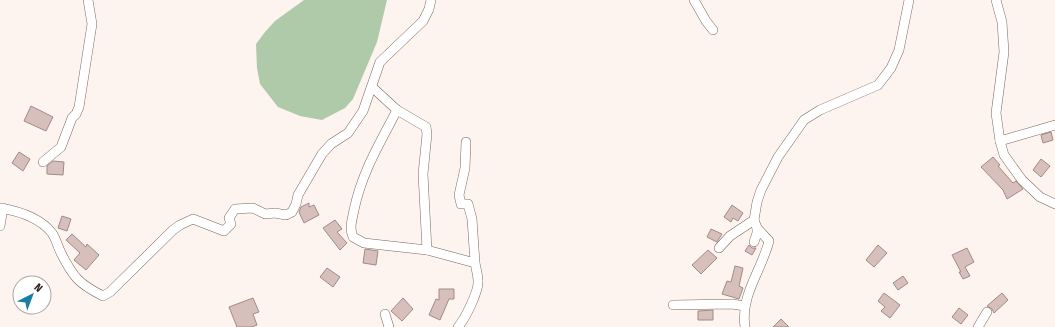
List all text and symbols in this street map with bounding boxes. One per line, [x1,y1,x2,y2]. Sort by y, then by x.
north arrow [12,275,52,315]
text: N [32,281,45,295]

